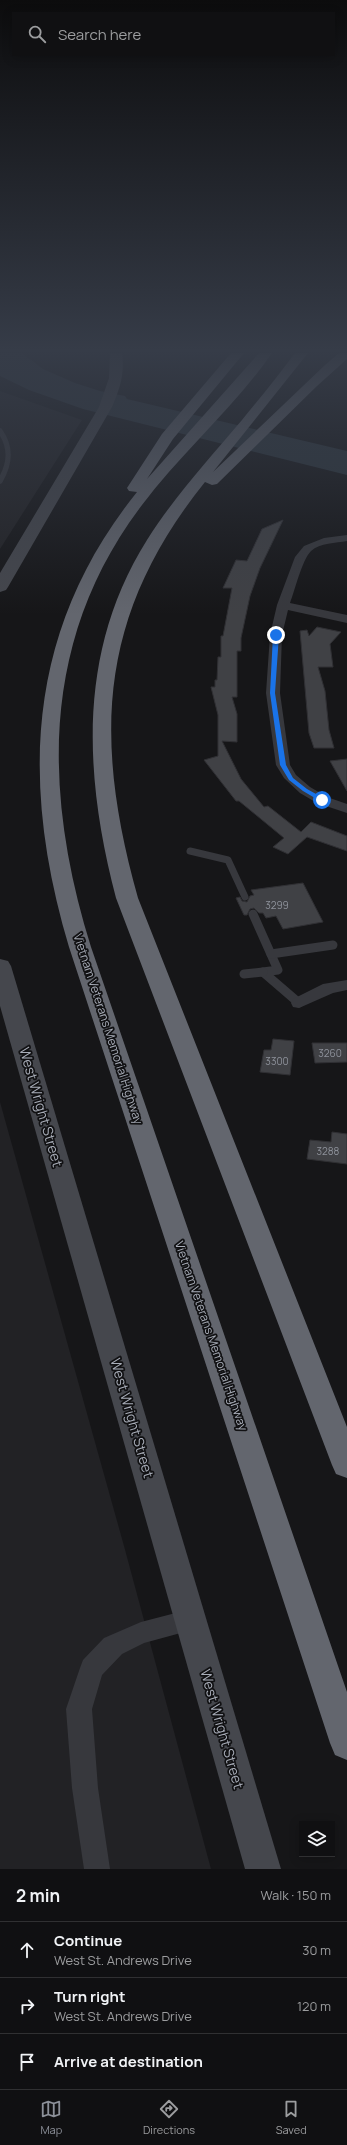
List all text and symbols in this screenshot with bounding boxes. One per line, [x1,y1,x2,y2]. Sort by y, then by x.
search box [12,12,335,56]
icon: search [26,23,48,45]
text: Search here [58,24,141,45]
route end [267,626,285,644]
route start [313,791,331,809]
house number: 3299 [265,898,289,912]
street label: Vietnam Veterans Memorial Highway [70,931,148,1127]
street label: West Wright Street [15,1045,68,1169]
house number: 3260 [318,1046,342,1060]
house number: 3300 [265,1054,289,1068]
house number: 3288 [317,1144,340,1158]
street label: Vietnam Veterans Memorial Highway [171,1239,252,1434]
street label: West Wright Street [106,1356,159,1480]
street label: West Wright Street [196,1667,249,1791]
map controls [299,1821,335,1857]
button: layers [299,1821,335,1857]
text: 2 min [16,1884,60,1907]
text: Walk · 150 m [260,1886,331,1904]
text: Continue [54,1930,122,1951]
icon: ahead [16,1939,38,1961]
text: 30 m [302,1941,331,1959]
text: West St. Andrews Drive [54,1951,192,1969]
text: Turn right [54,1986,125,2007]
icon: right [16,1995,38,2017]
text: 120 m [297,1997,331,2015]
text: West St. Andrews Drive [54,2007,192,2025]
icon: arrive [16,2051,38,2073]
text: Arrive at destination [54,2051,203,2072]
tab: Map [40,2098,62,2137]
tab: Directions [143,2098,195,2137]
tab: Saved [276,2098,307,2137]

